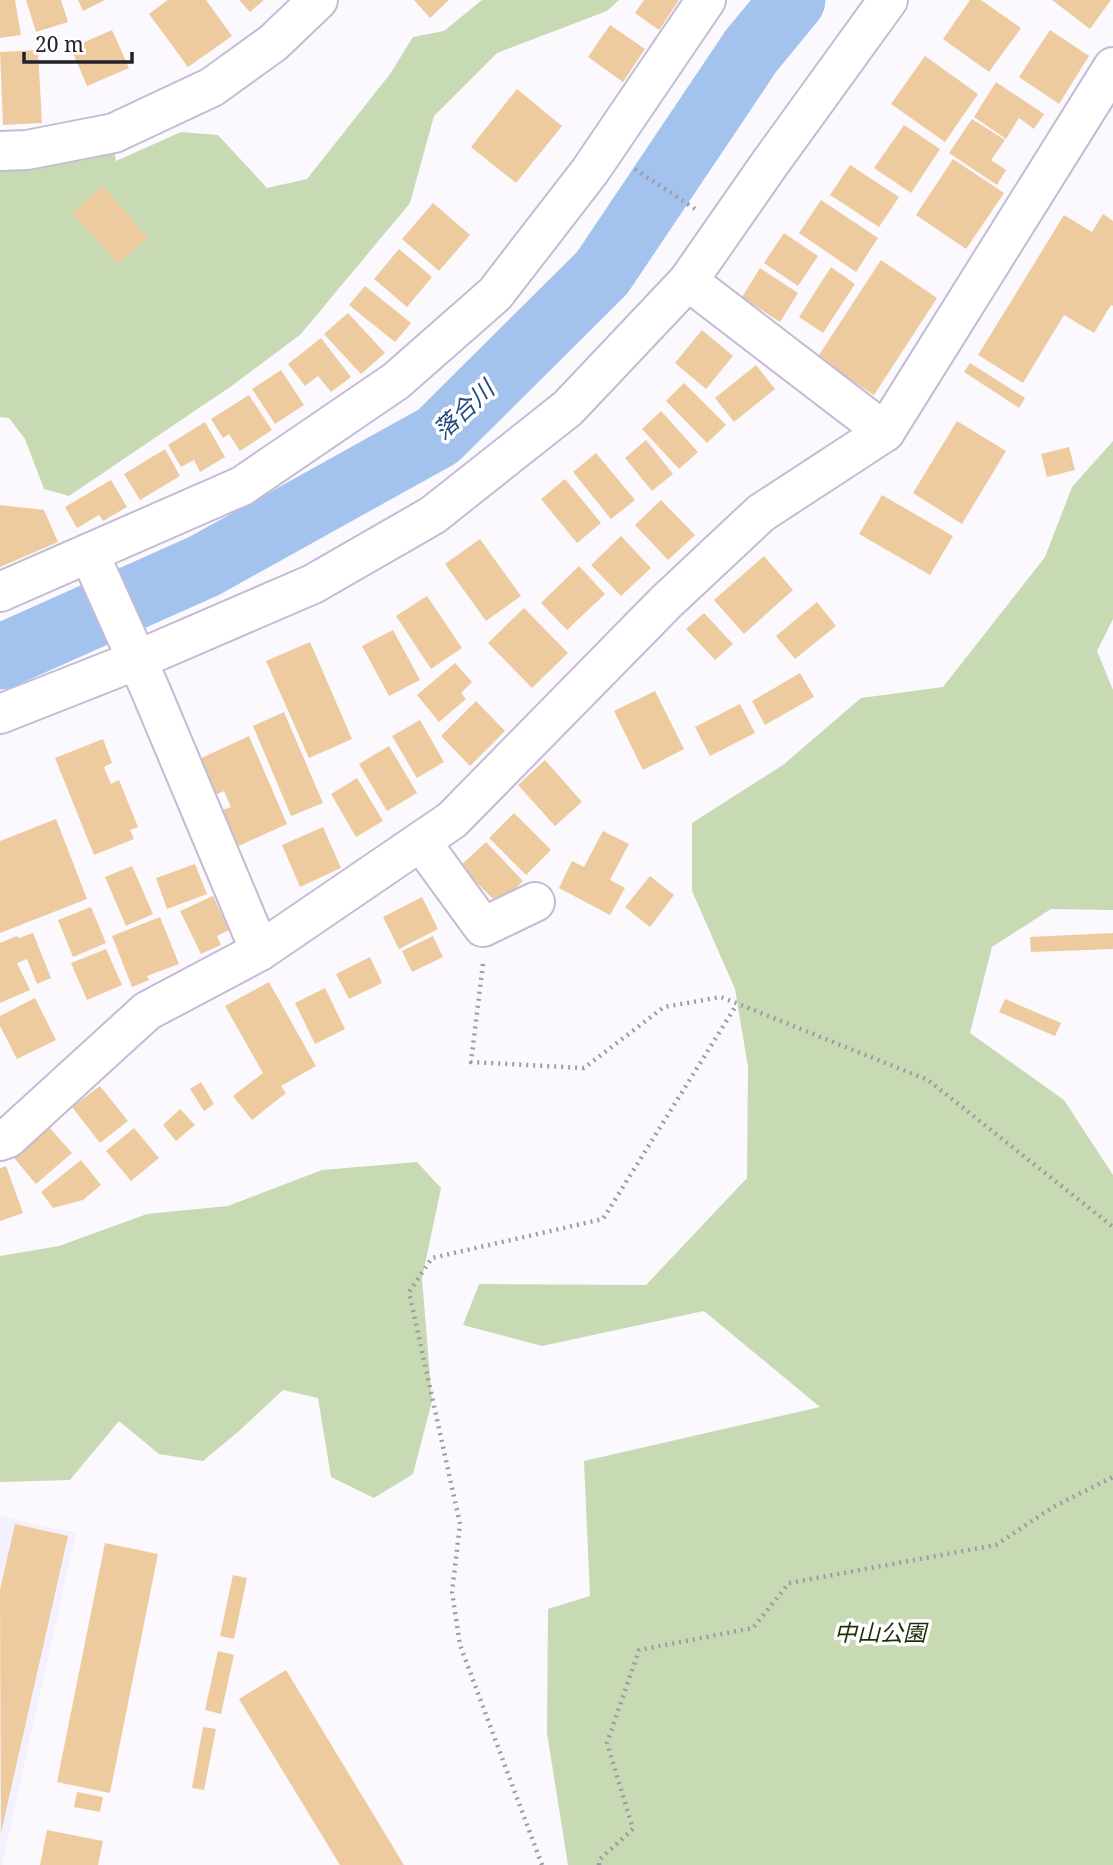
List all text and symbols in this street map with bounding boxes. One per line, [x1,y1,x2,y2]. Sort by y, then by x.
scale bar [24,21,133,65]
text: 20 m [35,30,84,58]
water label: 落合川 [425,370,503,446]
park label: 中山公園 [834,1616,929,1648]

